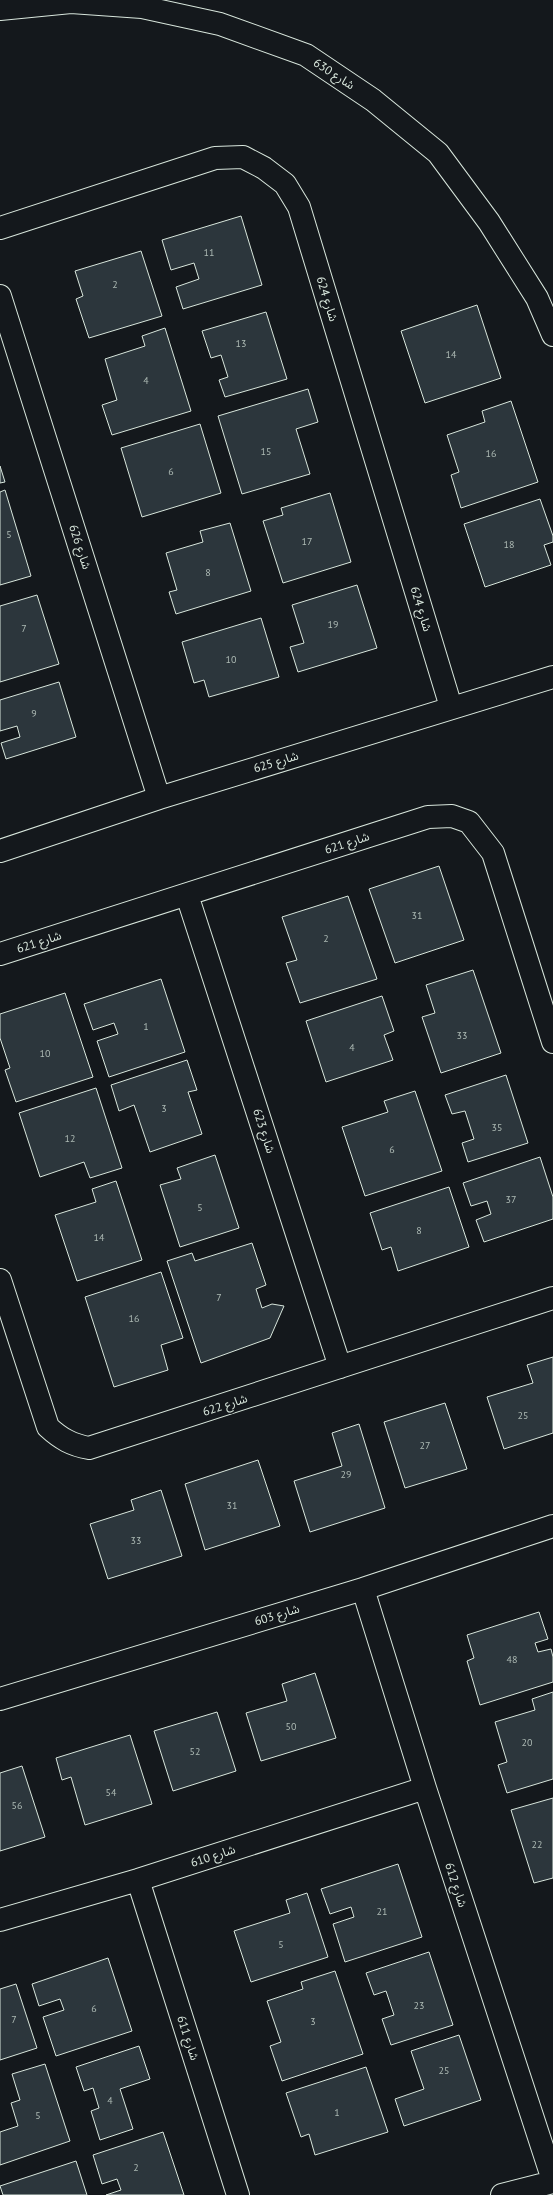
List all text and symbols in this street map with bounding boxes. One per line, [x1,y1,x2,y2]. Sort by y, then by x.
street label: شارع 630 [310,55,358,94]
house number: 11 [204,246,214,259]
street label: شارع 624 [312,275,341,324]
house number: 2 [112,278,118,291]
house number: 13 [236,337,246,350]
house number: 14 [446,348,457,361]
house number: 4 [143,374,149,387]
house number: 15 [261,445,271,458]
house number: 16 [486,447,496,460]
house number: 6 [168,465,174,478]
street label: شارع 626 [64,523,95,572]
house number: 5 [6,528,12,541]
house number: 17 [302,535,312,548]
house number: 18 [504,538,514,551]
house number: 8 [205,566,211,579]
street label: شارع 624 [406,585,435,634]
house number: 19 [328,618,338,631]
house number: 7 [21,622,27,635]
house number: 10 [226,653,237,666]
house number: 9 [31,707,37,720]
street label: شارع 625 [252,748,301,777]
street label: شارع 621 [323,828,372,859]
house number: 31 [412,909,422,922]
street label: شارع 621 [15,927,64,958]
house number: 2 [323,932,329,945]
house number: 1 [143,1020,149,1033]
house number: 33 [457,1029,467,1042]
house number: 4 [349,1041,355,1054]
house number: 10 [40,1047,51,1060]
house number: 3 [161,1102,167,1115]
street label: شارع 623 [248,1107,279,1156]
house number: 35 [492,1121,502,1134]
house number: 12 [65,1132,75,1145]
house number: 6 [389,1143,395,1156]
house number: 37 [506,1193,516,1206]
house number: 5 [197,1201,203,1214]
house number: 8 [416,1224,422,1237]
house number: 14 [94,1231,105,1244]
house number: 7 [216,1291,222,1304]
house number: 16 [129,1312,139,1325]
street label: شارع 622 [201,1390,250,1421]
house number: 25 [518,1409,528,1422]
house number: 27 [420,1439,430,1452]
house number: 29 [341,1468,351,1481]
house number: 31 [227,1499,237,1512]
house number: 33 [131,1534,141,1547]
street label: شارع 603 [253,1601,302,1630]
house number: 48 [507,1653,517,1666]
house number: 50 [286,1720,297,1733]
house number: 20 [522,1736,533,1749]
house number: 52 [190,1745,200,1758]
house number: 54 [106,1786,117,1799]
house number: 56 [12,1799,22,1812]
house number: 22 [532,1838,542,1851]
street label: شارع 610 [189,1841,238,1872]
street label: شارع 612 [440,1861,471,1910]
house number: 21 [377,1905,387,1918]
house number: 5 [278,1938,284,1951]
house number: 23 [414,1999,424,2012]
house number: 6 [91,2002,97,2015]
house number: 7 [11,2013,17,2026]
street label: شارع 611 [172,2014,203,2063]
house number: 3 [310,2015,316,2028]
house number: 25 [439,2064,449,2077]
house number: 4 [107,2094,113,2107]
house number: 1 [334,2106,340,2119]
house number: 5 [35,2109,41,2122]
house number: 2 [133,2161,139,2174]

